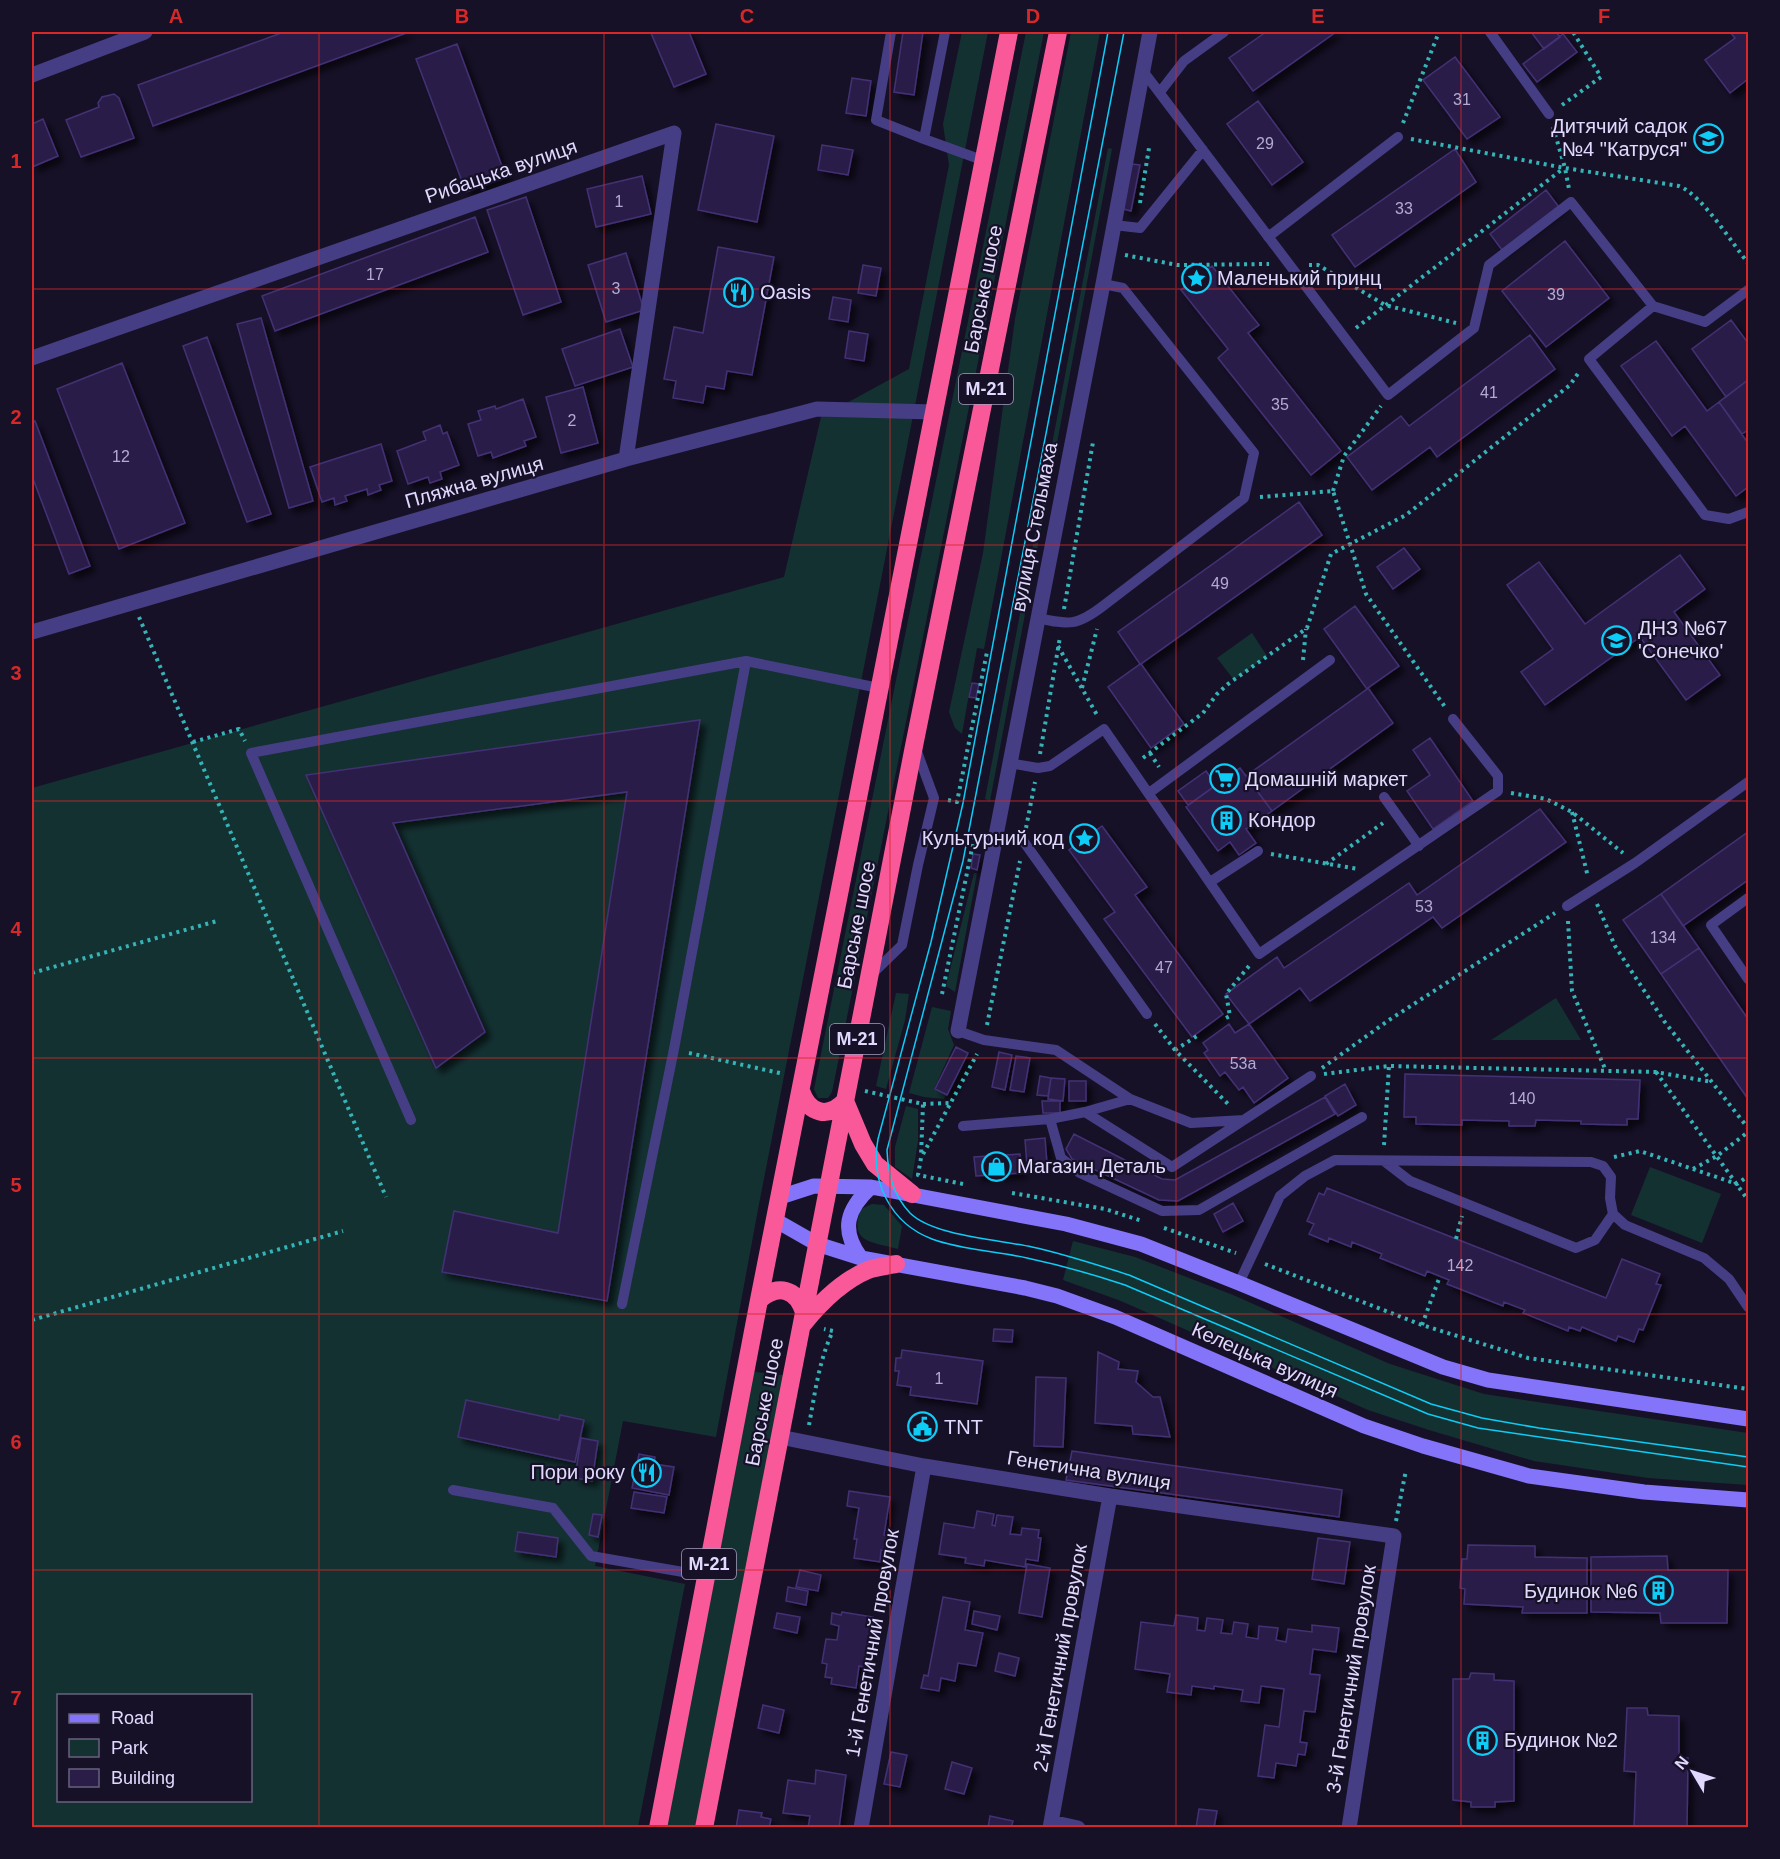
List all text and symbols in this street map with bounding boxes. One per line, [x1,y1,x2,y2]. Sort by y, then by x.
text: A [169,5,183,27]
text: B [455,5,469,27]
text: C [740,5,754,27]
text: D [1026,5,1040,27]
text: E [1311,5,1325,27]
text: F [1598,5,1610,27]
house number: 31 [1453,91,1471,108]
place label: Дитячий садок №4 "Катруся" [1551,115,1687,160]
school or university icon: Дитячий садок №4 "Катруся" [1692,122,1724,154]
street label: Рибацька вулиця [422,135,580,207]
house number: 29 [1256,135,1274,152]
text: 1 [10,150,22,172]
house number: 1 [615,193,624,210]
house number: 33 [1395,200,1413,217]
street label: Барське шосе [960,223,1006,355]
place icon: Маленький принц [1180,262,1212,294]
house number: 17 [366,266,384,283]
place label: Маленький принц [1217,267,1382,289]
restaurant icon: Oasis [723,276,755,308]
house number: 3 [612,280,621,297]
place label: Oasis [760,281,811,303]
house number: 39 [1547,286,1565,303]
road number: М-21 [959,374,1013,404]
house number: 41 [1480,384,1498,401]
house number: 35 [1271,396,1289,413]
text: 2 [10,406,22,428]
house number: 2 [568,412,577,429]
street label: вулиця Стельмаха [1007,440,1061,614]
house number: 12 [112,448,130,465]
street label: Пляжна вулиця [402,452,546,512]
house number: 49 [1211,575,1229,592]
place label: ДНЗ №67 'Сонечко' [1638,617,1727,662]
school or university icon: ДНЗ №67 'Сонечко' [1601,624,1633,656]
text: 3 [10,662,22,684]
supermarket icon: Домашній маркет [1208,763,1240,795]
place label: Домашній маркет [1245,768,1408,790]
building icon: Кондор [1211,804,1243,836]
place label: Кондор [1248,809,1316,831]
place icon: Культурний код [1069,822,1101,854]
place label: Культурний код [922,827,1064,849]
street label: Барське шосе [833,859,879,991]
house number: 53 [1415,898,1433,915]
text: 4 [10,918,22,940]
house number: 134 [1650,929,1676,946]
house number: 47 [1155,959,1173,976]
road number: М-21 [830,1024,884,1054]
house number: 53а [1230,1055,1256,1072]
house number: 140 [1509,1090,1535,1107]
shop icon: Магазин Деталь [980,1150,1012,1182]
place label: Магазин Деталь [1017,1155,1166,1177]
text: 5 [10,1174,22,1196]
house number: 142 [1447,1257,1473,1274]
street label: Келецька вулиця [1189,1318,1341,1402]
street label: Барське шосе [741,1336,787,1468]
house number: 1 [935,1370,944,1387]
public building icon: TNT [907,1411,939,1443]
place label: TNT [944,1416,983,1438]
text: 6 [10,1431,22,1453]
street label: Генетична вулиця [1006,1446,1172,1494]
restaurant icon: Пори року [630,1456,662,1488]
place label: Пори року [530,1461,625,1483]
street label: 1-й Генетичний провулок [841,1527,903,1759]
street label: 2-й Генетичний провулок [1029,1542,1091,1774]
road number: М-21 [682,1549,736,1579]
street label: 3-й Генетичний провулок [1322,1563,1380,1795]
building icon: Будинок №6 [1643,1575,1675,1607]
place label: Будинок №6 [1524,1580,1638,1602]
text: 7 [10,1687,22,1709]
legend [57,1694,252,1802]
text: Road [111,1708,154,1728]
building icon: Будинок №2 [1467,1724,1499,1756]
place label: Будинок №2 [1504,1729,1618,1751]
text: Park [111,1738,149,1758]
north arrow [1663,1742,1723,1802]
text: N [1671,1753,1692,1773]
text: Building [111,1768,175,1788]

